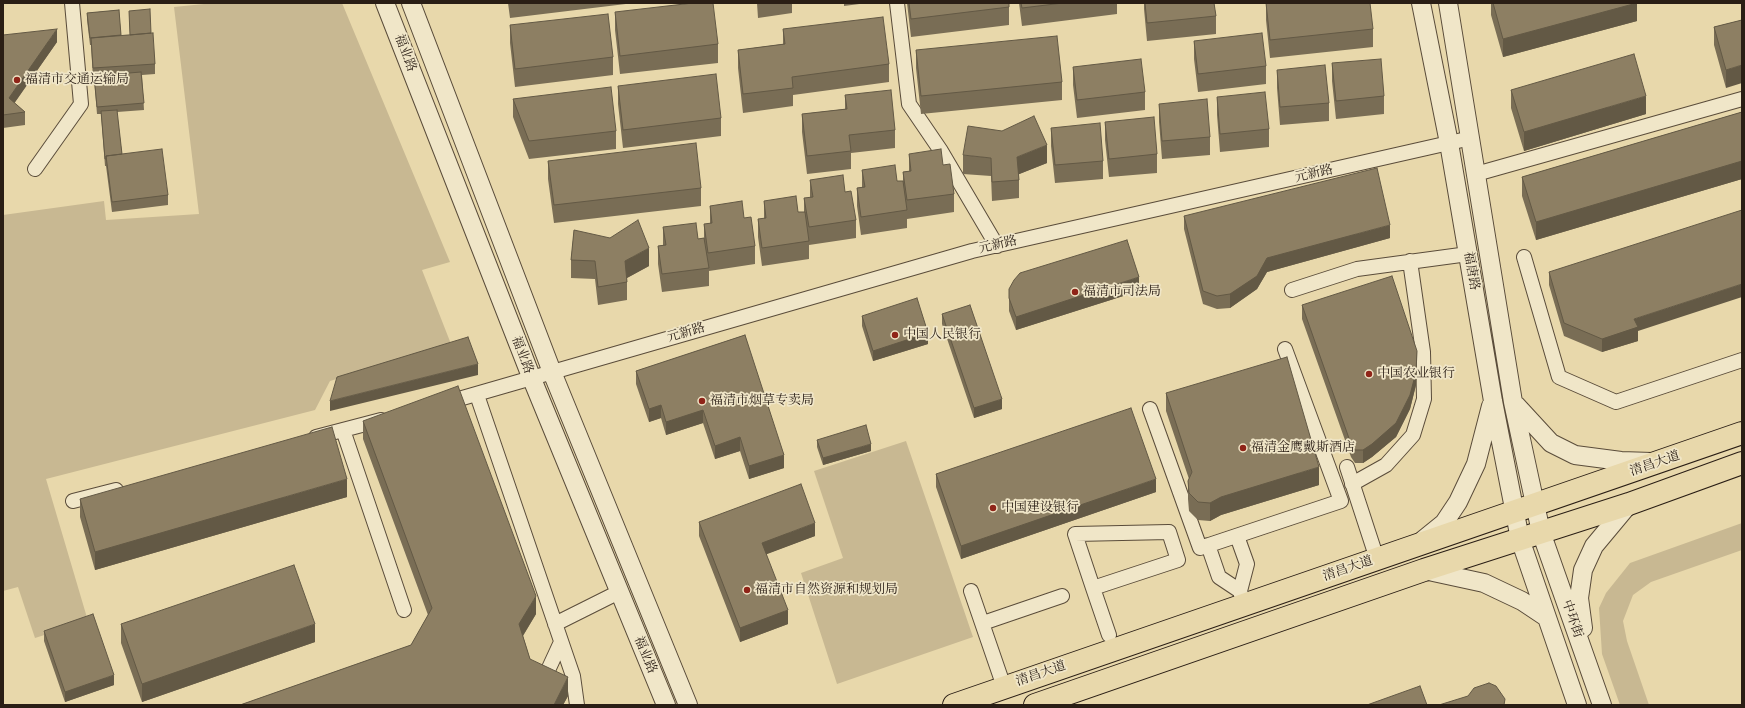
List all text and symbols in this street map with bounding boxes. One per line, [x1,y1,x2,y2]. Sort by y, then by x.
street label: 福业路 [391,32,419,74]
place label: 福清市交通运输局 [25,72,129,88]
marker: 福清市交通运输局 [12,75,22,85]
street label: 元新路 [1293,162,1335,186]
street label: 元新路 [977,233,1019,257]
street label: 福唐路 [1460,250,1482,292]
place label: 福清市司法局 [1083,284,1161,300]
marker: 福清市司法局 [1070,287,1080,297]
street label: 元新路 [665,320,707,346]
place label: 中国人民银行 [903,327,981,343]
marker: 中国人民银行 [890,330,900,340]
street label: 福业路 [508,334,536,376]
place label: 中国农业银行 [1377,366,1455,382]
marker: 中国农业银行 [1364,369,1374,379]
place label: 福清市烟草专卖局 [710,393,814,409]
marker: 福清市烟草专卖局 [697,396,707,406]
place label: 福清金鹰戴斯酒店 [1251,440,1355,456]
marker: 福清金鹰戴斯酒店 [1238,443,1248,453]
street label: 清昌大道 [1628,448,1682,480]
place label: 中国建设银行 [1001,500,1079,516]
marker: 中国建设银行 [988,503,998,513]
street label: 清昌大道 [1321,553,1375,585]
place label: 福清市自然资源和规划局 [755,582,898,598]
marker: 福清市自然资源和规划局 [742,585,752,595]
street label: 中环街 [1558,598,1586,640]
street label: 福业路 [630,634,660,676]
street label: 清昌大道 [1014,658,1068,690]

